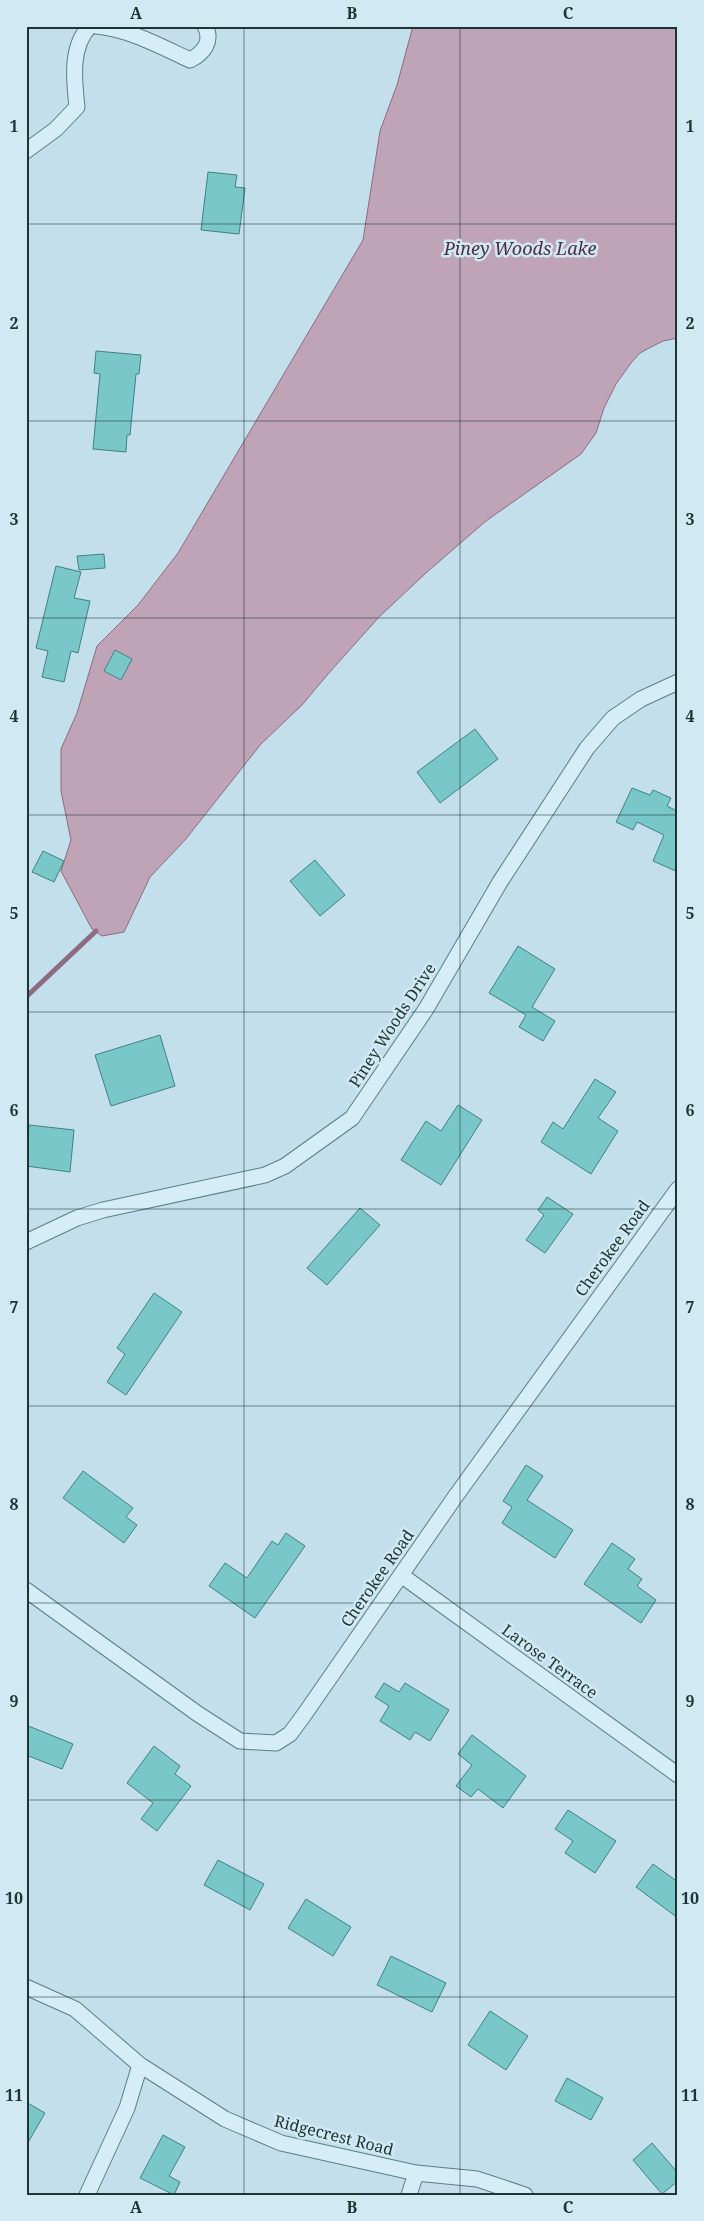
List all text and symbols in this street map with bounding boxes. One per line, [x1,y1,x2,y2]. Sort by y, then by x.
text: A [130,2,143,24]
text: B [347,2,358,24]
text: C [563,2,574,24]
text: 1 [9,115,19,137]
text: 1 [685,115,695,137]
water label: Piney Woods Lake [443,236,596,260]
text: 2 [9,312,19,334]
text: 2 [685,312,695,334]
text: 3 [9,508,19,530]
text: 3 [685,508,695,530]
text: 4 [9,705,19,727]
text: 4 [685,705,695,727]
text: 5 [9,902,19,924]
text: 5 [685,902,695,924]
street label: Piney Woods Drive [343,958,441,1092]
text: 6 [9,1099,19,1121]
text: 6 [685,1099,695,1121]
street label: Cherokee Road [570,1195,655,1301]
text: 7 [9,1296,19,1318]
text: 7 [685,1296,695,1318]
text: 8 [9,1493,19,1515]
text: 8 [685,1493,695,1515]
street label: Cherokee Road [335,1525,419,1631]
street label: Larose Terrace [498,1619,602,1703]
text: 9 [9,1690,19,1712]
text: 9 [685,1690,695,1712]
text: 10 [5,1887,23,1909]
text: 10 [681,1887,699,1909]
text: 11 [5,2084,23,2106]
text: 11 [681,2084,699,2106]
street label: Ridgecrest Road [272,2110,396,2160]
text: A [130,2196,143,2218]
text: B [347,2196,358,2218]
text: C [563,2196,574,2218]

